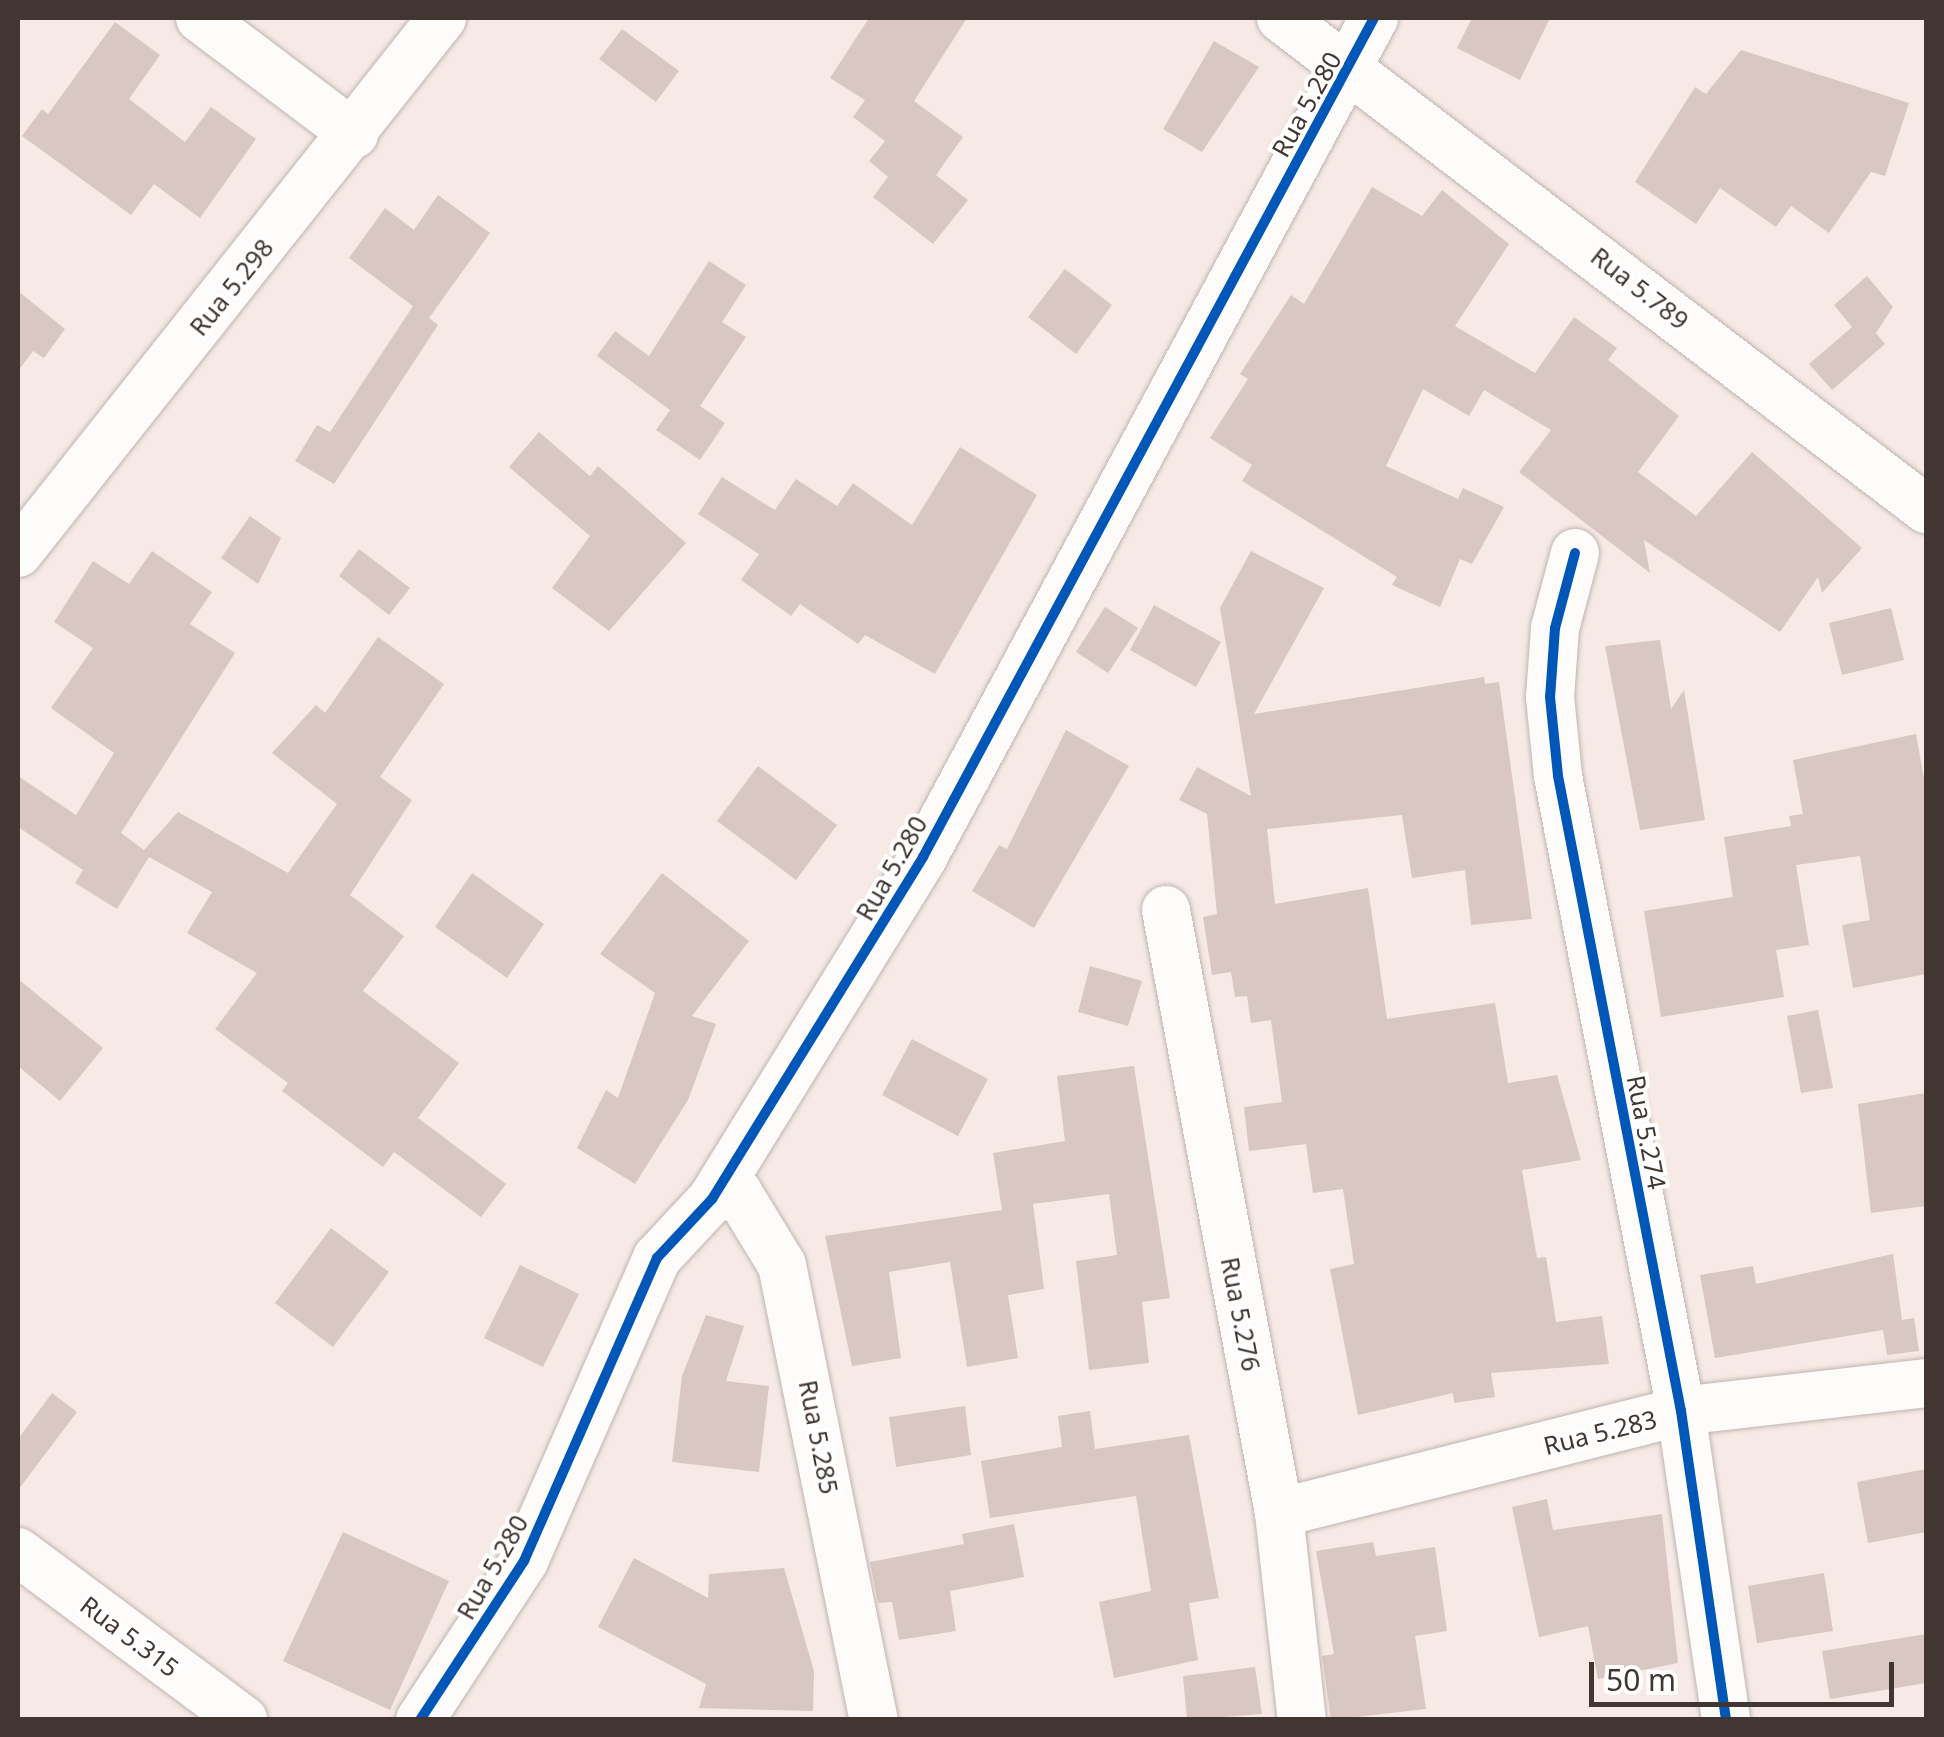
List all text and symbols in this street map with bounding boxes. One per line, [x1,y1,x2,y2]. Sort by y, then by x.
street label: Rua 5.280 [1265,46,1347,162]
street label: Rua 5.298 [183,233,279,341]
street label: Rua 5.789 [1585,241,1695,335]
street label: Rua 5.280 [849,811,933,925]
street label: Rua 5.274 [1621,1072,1673,1192]
street label: Rua 5.276 [1215,1254,1267,1374]
street label: Rua 5.285 [793,1377,845,1497]
street label: Rua 5.283 [1540,1403,1660,1461]
street label: Rua 5.280 [450,1510,534,1624]
street label: Rua 5.315 [75,1589,185,1683]
scale bar [1594,1642,1899,1704]
text: 50 m [1606,1659,1676,1700]

